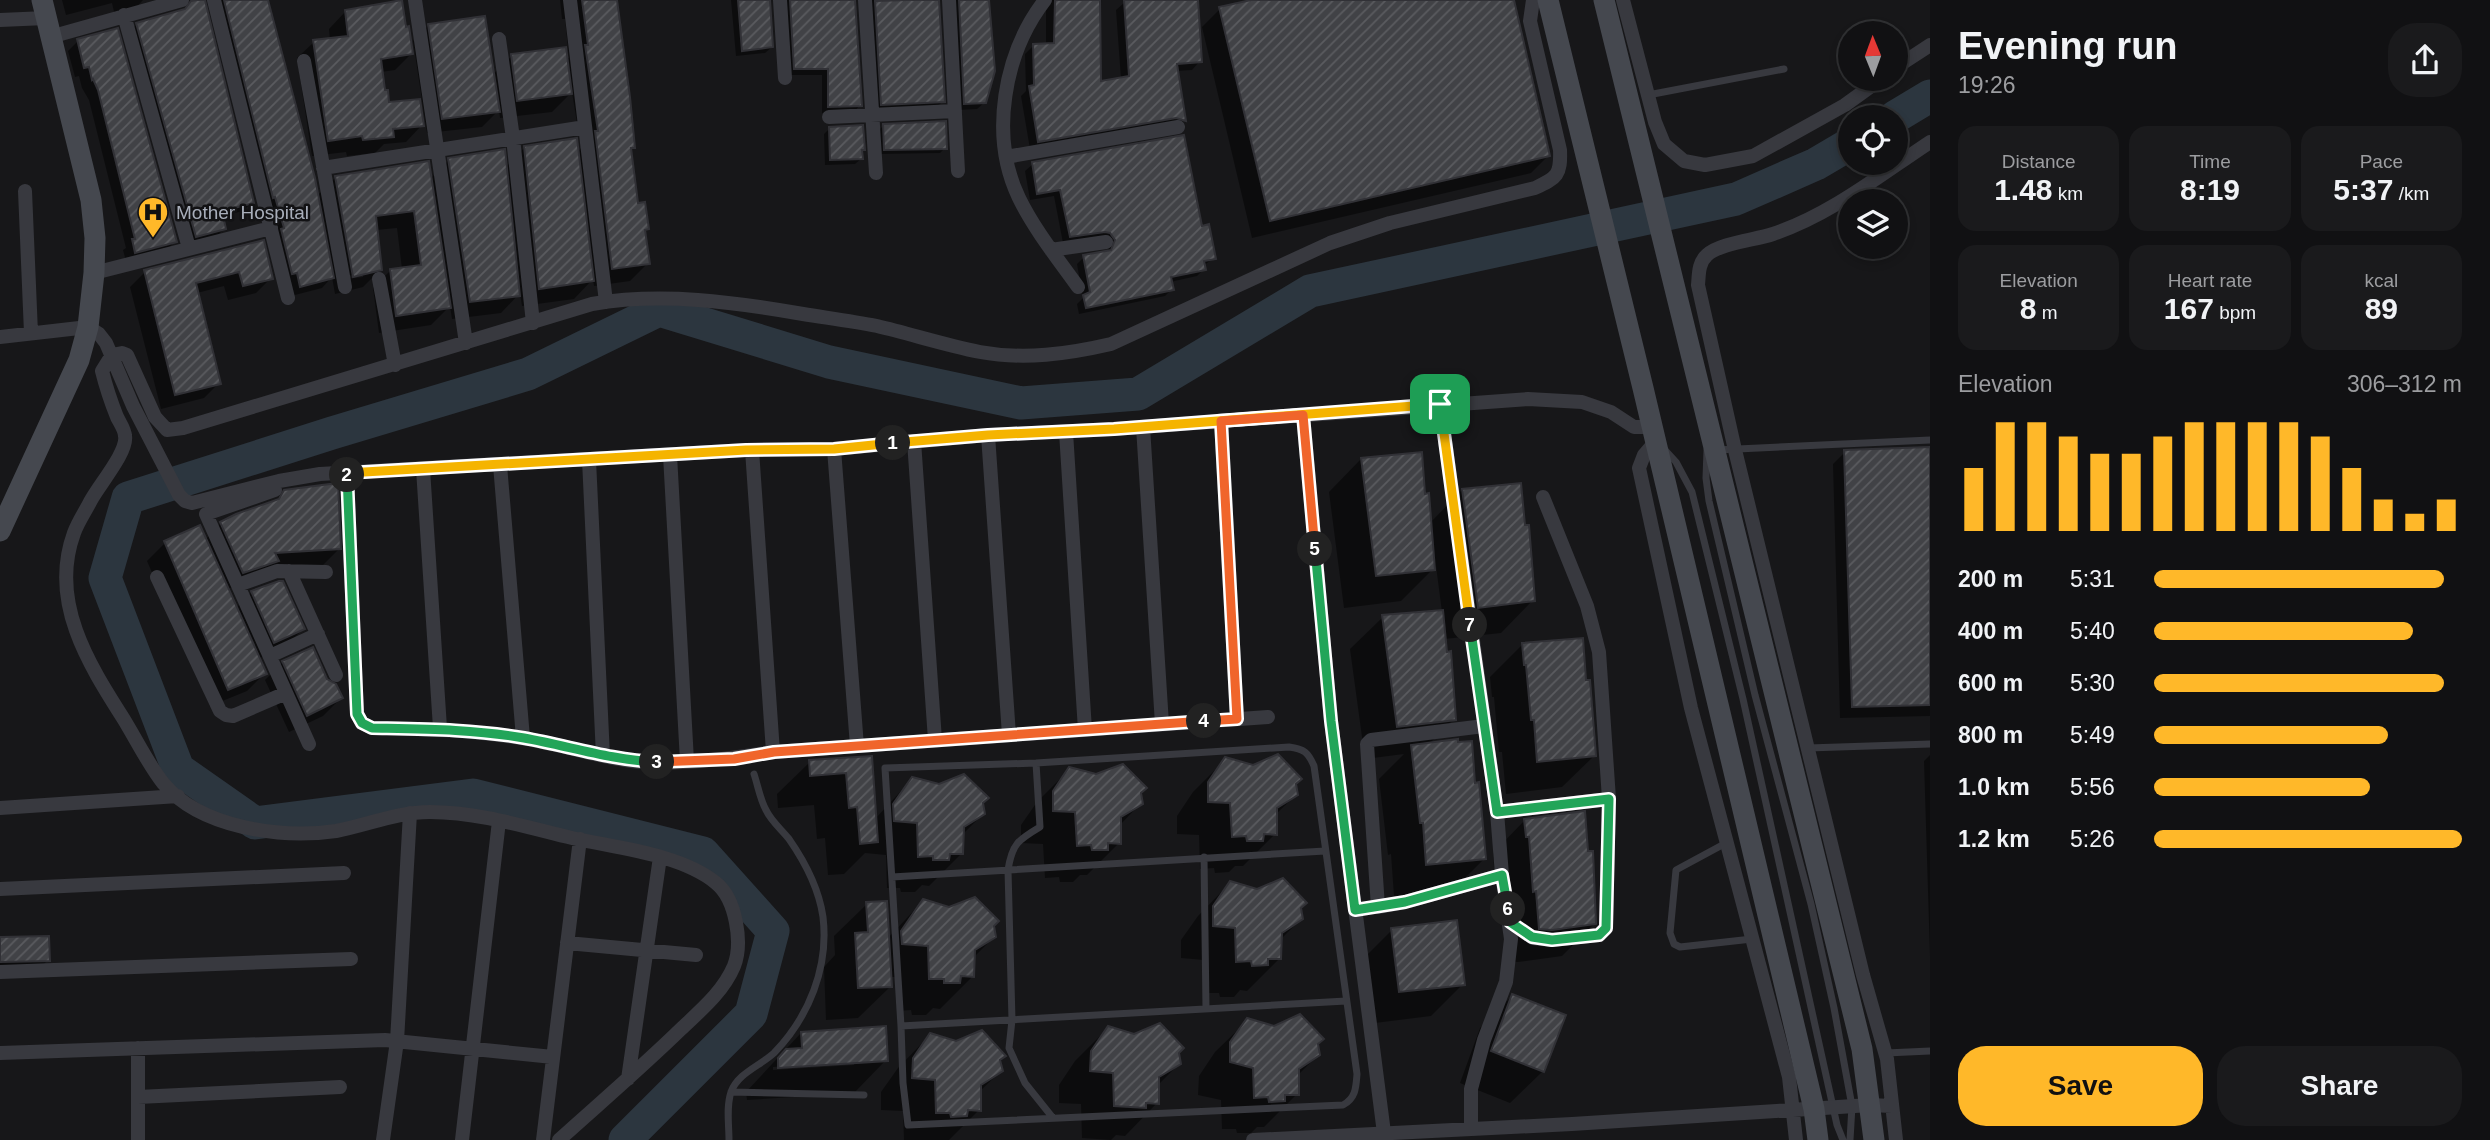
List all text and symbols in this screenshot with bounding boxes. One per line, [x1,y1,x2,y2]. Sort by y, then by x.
north arrow [1838,21,1908,91]
map controls [1838,21,1908,259]
button: share [2388,23,2462,97]
text: Evening run [1958,25,2178,67]
text: 19:26 [1958,72,2016,98]
button: locate [1838,105,1908,175]
text: Distance [2002,151,2076,172]
text: Time [2189,151,2231,172]
text: Pace [2360,151,2403,172]
text: 1.48 [1994,173,2053,206]
text: 8:19 [2180,173,2240,206]
text: 5:37 [2333,173,2393,206]
text: km [2053,183,2083,204]
text: /km [2393,183,2429,204]
button: layers [1838,189,1908,259]
hospital icon: Mother Hospital [136,195,170,239]
place label: Mother Hospital [176,202,309,223]
text: Elevation [2000,270,2078,291]
text: Heart rate [2168,270,2252,291]
text: kcal [2364,270,2398,291]
text: 8 [2020,292,2036,325]
text: 167 [2164,292,2214,325]
text: 89 [2365,292,2398,325]
text: m [2036,302,2058,323]
text: bpm [2214,302,2256,323]
text: Elevation [1958,371,2053,397]
text: 306–312 m [2347,371,2462,397]
pin [1410,374,1470,434]
icon: arrive [1421,385,1459,423]
pin: 1 [876,426,910,460]
text: 1 [887,432,898,453]
pin: 2 [330,458,364,492]
text: 2 [341,464,352,485]
pin: 5 [1298,532,1332,566]
text: 5 [1309,538,1320,559]
text: 200 m [1958,566,2023,592]
text: 5:31 [2070,566,2115,592]
pin: 7 [1452,608,1488,642]
text: 7 [1464,614,1475,635]
text: 400 m [1958,618,2023,644]
text: 5:40 [2070,618,2115,644]
text: 600 m [1958,670,2023,696]
text: 5:30 [2070,670,2115,696]
pin: 4 [1186,704,1222,738]
text: 4 [1198,710,1209,731]
text: 800 m [1958,722,2023,748]
text: 5:49 [2070,722,2115,748]
pin: 3 [640,744,674,780]
text: 3 [651,751,662,772]
text: 1.0 km [1958,774,2030,800]
text: 5:56 [2070,774,2115,800]
text: 1.2 km [1958,826,2030,852]
text: 5:26 [2070,826,2115,852]
pin: 6 [1490,892,1526,926]
text: 6 [1502,898,1513,919]
button: Save [1958,1046,2203,1126]
button: Share [2217,1046,2462,1126]

